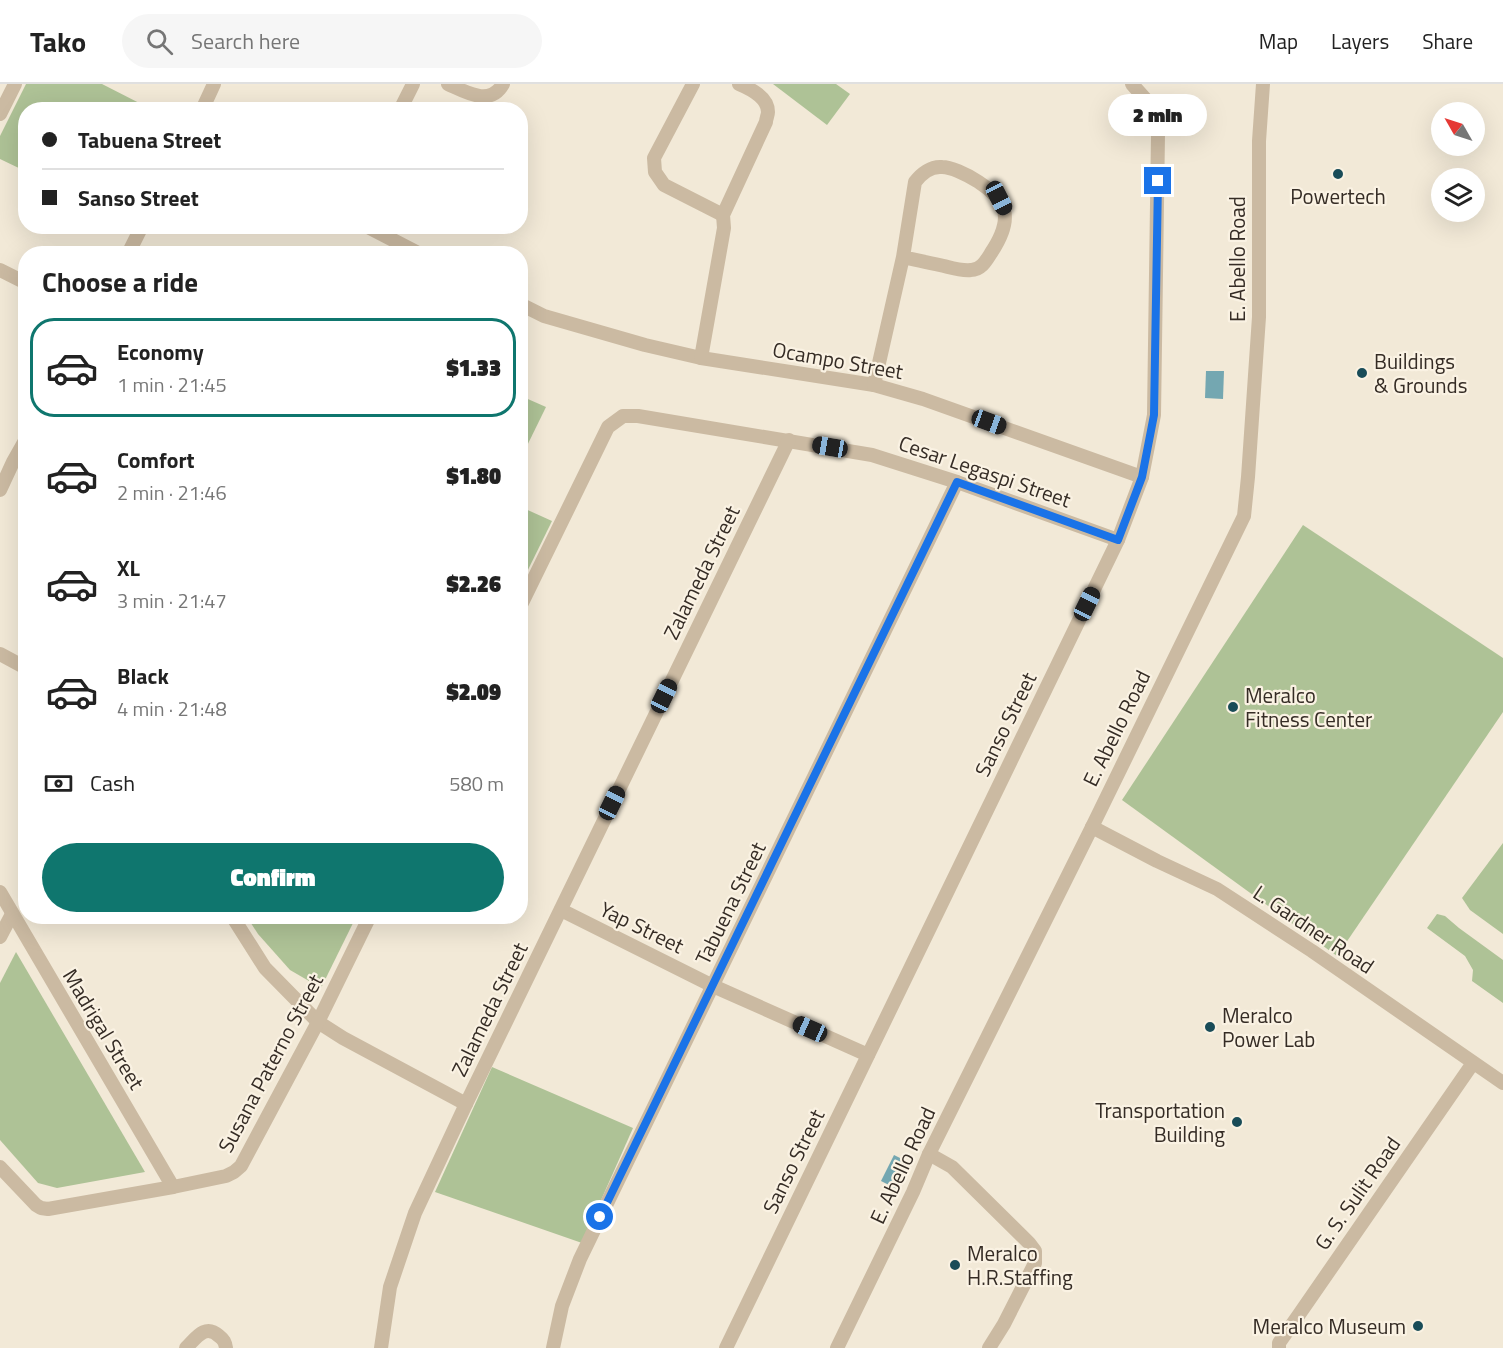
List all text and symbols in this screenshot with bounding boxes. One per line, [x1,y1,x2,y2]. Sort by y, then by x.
search box [122,14,542,68]
text: Tako [30,20,86,63]
text: Search here [191,24,300,58]
icon: search [143,25,176,58]
text: Map [1259,25,1298,57]
text: Layers [1331,25,1389,57]
text: Share [1422,25,1473,57]
callout: 2 min [1108,94,1208,136]
text: 2 min [1133,99,1182,130]
north arrow [1431,102,1485,156]
map controls [1431,102,1485,222]
text: Tabuena Street [78,123,221,157]
route end [1144,167,1171,194]
marker: Powertech [1331,167,1345,181]
button: layers [1431,168,1485,222]
car [983,178,1015,218]
place label: Powertech [1290,180,1386,212]
text: Sanso Street [78,181,199,215]
street label: E. Abello Road [1221,196,1253,322]
text: Choose a ride [42,261,198,302]
street label: Ocampo Street [770,333,906,387]
text: Economy [117,335,204,369]
icon: car [45,341,99,395]
place label: Buildings & Grounds [1374,345,1467,401]
text: $1.33 [446,351,501,385]
marker: Buildings & Grounds [1355,366,1369,380]
text: 1 min · 21:45 [117,369,227,400]
car [969,407,1009,437]
street label: Cesar Legaspi Street [895,427,1076,516]
car [811,435,849,459]
text: Comfort [117,443,195,477]
icon: car [45,449,99,503]
text: $1.80 [446,459,501,493]
text: 2 min · 21:46 [117,477,227,508]
street label: Zalameda Street [655,499,748,644]
text: XL [117,551,140,585]
icon: car [45,557,99,611]
text: $2.26 [446,567,501,601]
car [1071,584,1103,624]
text: 3 min · 21:47 [117,585,227,616]
text: Black [117,659,169,693]
street label: E. Abello Road [1074,664,1158,792]
icon: car [45,665,99,719]
street label: Sanso Street [966,666,1044,782]
text: $2.09 [446,675,501,709]
car [648,676,680,716]
place label: Meralco Fitness Center [1245,679,1372,735]
text: 4 min · 21:48 [117,693,227,724]
marker: Meralco Fitness Center [1226,700,1240,714]
text: Cash [90,766,135,800]
icon: cash [42,767,75,800]
text: 580 m [449,768,504,799]
car [596,783,628,823]
street label: Tabuena Street [686,836,774,970]
button: Confirm [42,843,504,912]
street label: L. Gardner Road [1247,877,1381,981]
street label: Yap Street [594,893,690,961]
street label: Zalameda Street [443,936,536,1081]
street label: Madrigal Street [55,962,153,1096]
street label: Susana Paterno Street [209,967,331,1158]
place label: Meralco Power Lab [1222,999,1315,1055]
car [790,1013,830,1045]
marker: Meralco Power Lab [1203,1020,1217,1034]
place label: Transportation Building [1095,1094,1225,1150]
street label: E. Abello Road [861,1101,943,1229]
street label: Sanso Street [754,1103,832,1219]
marker: Transportation Building [1230,1115,1244,1129]
street label: G. S. Sulit Road [1306,1130,1408,1256]
route start [586,1203,613,1230]
place label: Meralco H.R.Staffing [967,1237,1073,1293]
marker: Meralco H.R.Staffing [948,1258,962,1272]
place label: Meralco Museum [1253,1310,1406,1342]
marker: Meralco Museum [1411,1319,1425,1333]

